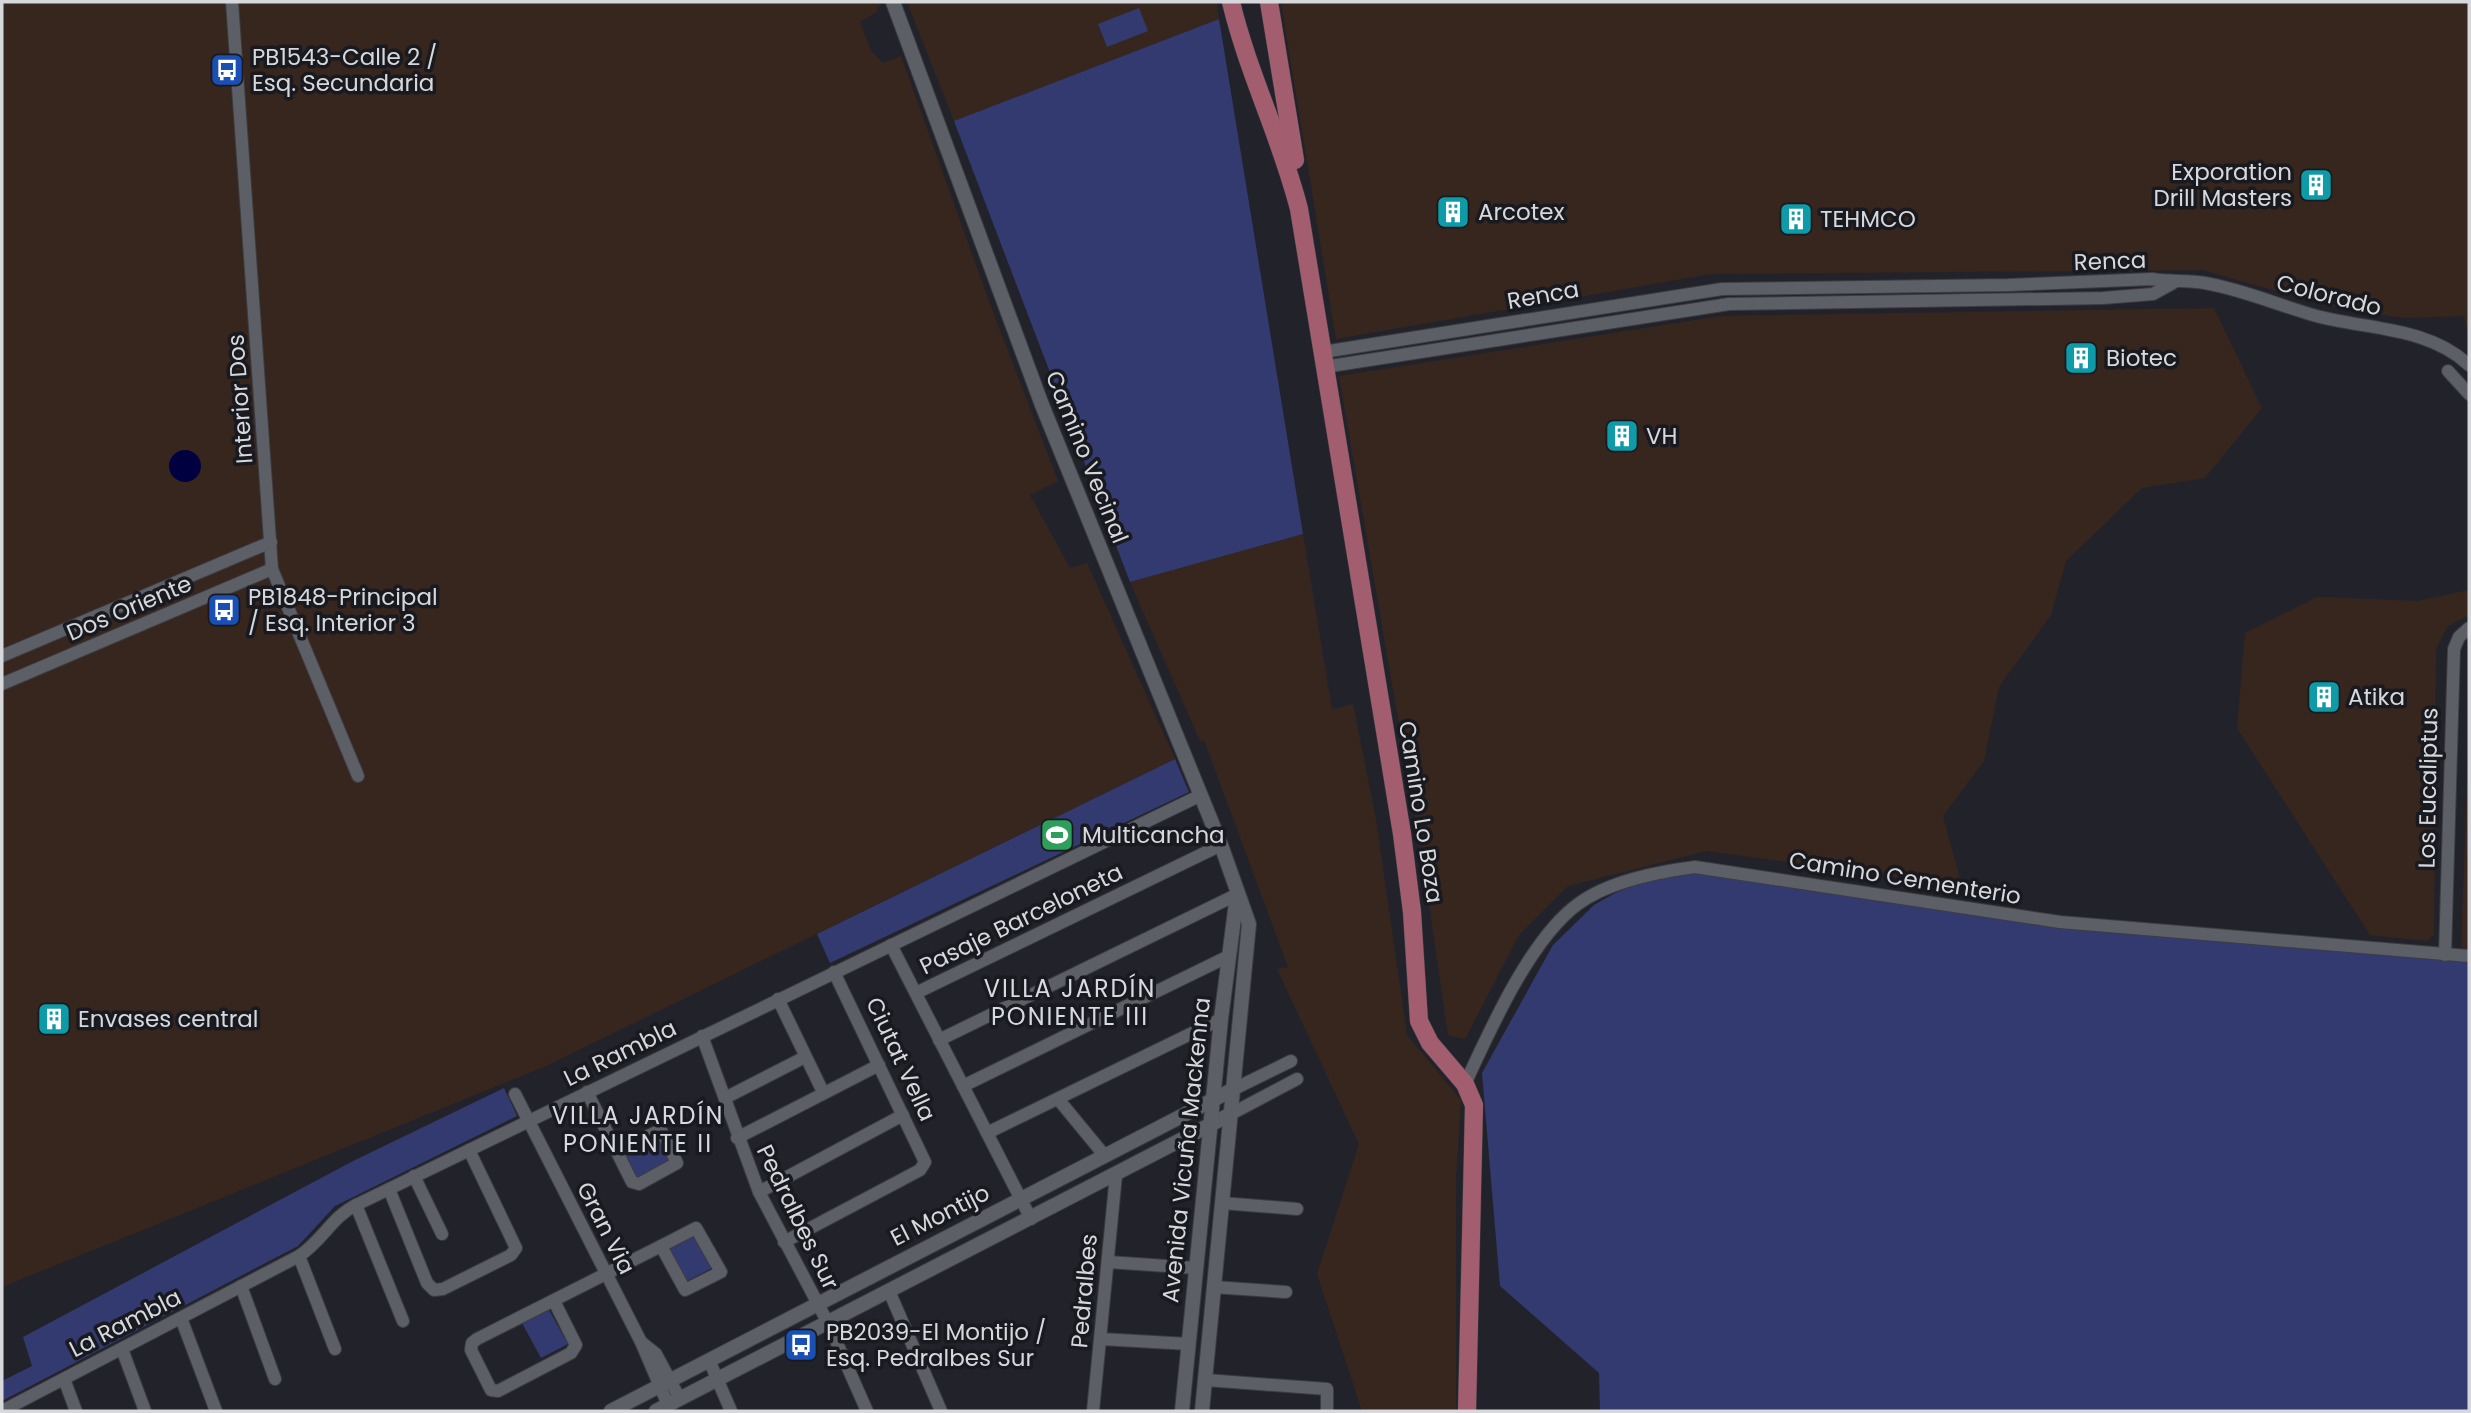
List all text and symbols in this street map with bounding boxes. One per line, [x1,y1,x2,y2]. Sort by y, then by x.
place label: PB1543-Calle 2 / Esq. Secundaria [252,41,437,99]
bus stop icon: PB1543-Calle 2 / Esq. Secundaria [208,51,246,89]
place label: Exporation Drill Masters [2153,156,2292,214]
building icon: Exporation Drill Masters [2297,166,2335,204]
building icon: Arcotex [1434,193,1472,231]
place label: Arcotex [1478,196,1564,228]
building icon: TEHMCO [1777,200,1815,238]
place label: TEHMCO [1820,203,1916,235]
street label: Renca [2073,244,2147,278]
street label: Colorado [2273,267,2385,323]
street label: Renca [1505,273,1581,317]
street label: Interior Dos [220,333,260,465]
building icon: Biotec [2062,339,2100,377]
place label: Biotec [2106,342,2177,374]
street label: Camino Vecinal [1038,366,1136,548]
building icon: VH [1603,417,1641,455]
place label: VH [1646,420,1677,452]
street label: Dos Oriente [62,567,196,649]
place label: PB1848-Principal / Esq. Interior 3 [248,581,438,639]
bus stop icon: PB1848-Principal / Esq. Interior 3 [205,591,243,629]
building icon: Atika [2305,678,2343,716]
place label: Atika [2348,681,2405,713]
street label: Los Eucaliptus [2411,707,2445,869]
street label: Camino Lo Boza [1391,719,1451,905]
sports icon: Multicancha [1038,816,1076,854]
place label: Multicancha [1082,819,1225,851]
street label: Camino Cementerio [1787,844,2023,912]
street label: Pasaje Barceloneta [914,856,1128,982]
district label: VILLA JARDÍN PONIENTE III [984,972,1156,1033]
street label: Ciutat Vella [858,992,944,1126]
street label: Avenida Vicuña Mackenna [1154,996,1218,1304]
building icon: Envases central [35,1000,73,1038]
place label: Envases central [78,1003,258,1035]
street label: La Rambla [558,1012,682,1094]
district label: VILLA JARDÍN PONIENTE II [552,1099,724,1160]
street label: Pedralbes Sur [749,1139,847,1295]
street label: Gran Via [569,1176,643,1280]
street label: El Montijo [885,1176,995,1254]
street label: Pedralbes [1063,1232,1105,1350]
street label: La Rambla [64,1281,186,1365]
place label: PB2039-El Montijo / Esq. Pedralbes Sur [826,1316,1046,1374]
bus stop icon: PB2039-El Montijo / Esq. Pedralbes Sur [782,1326,820,1364]

